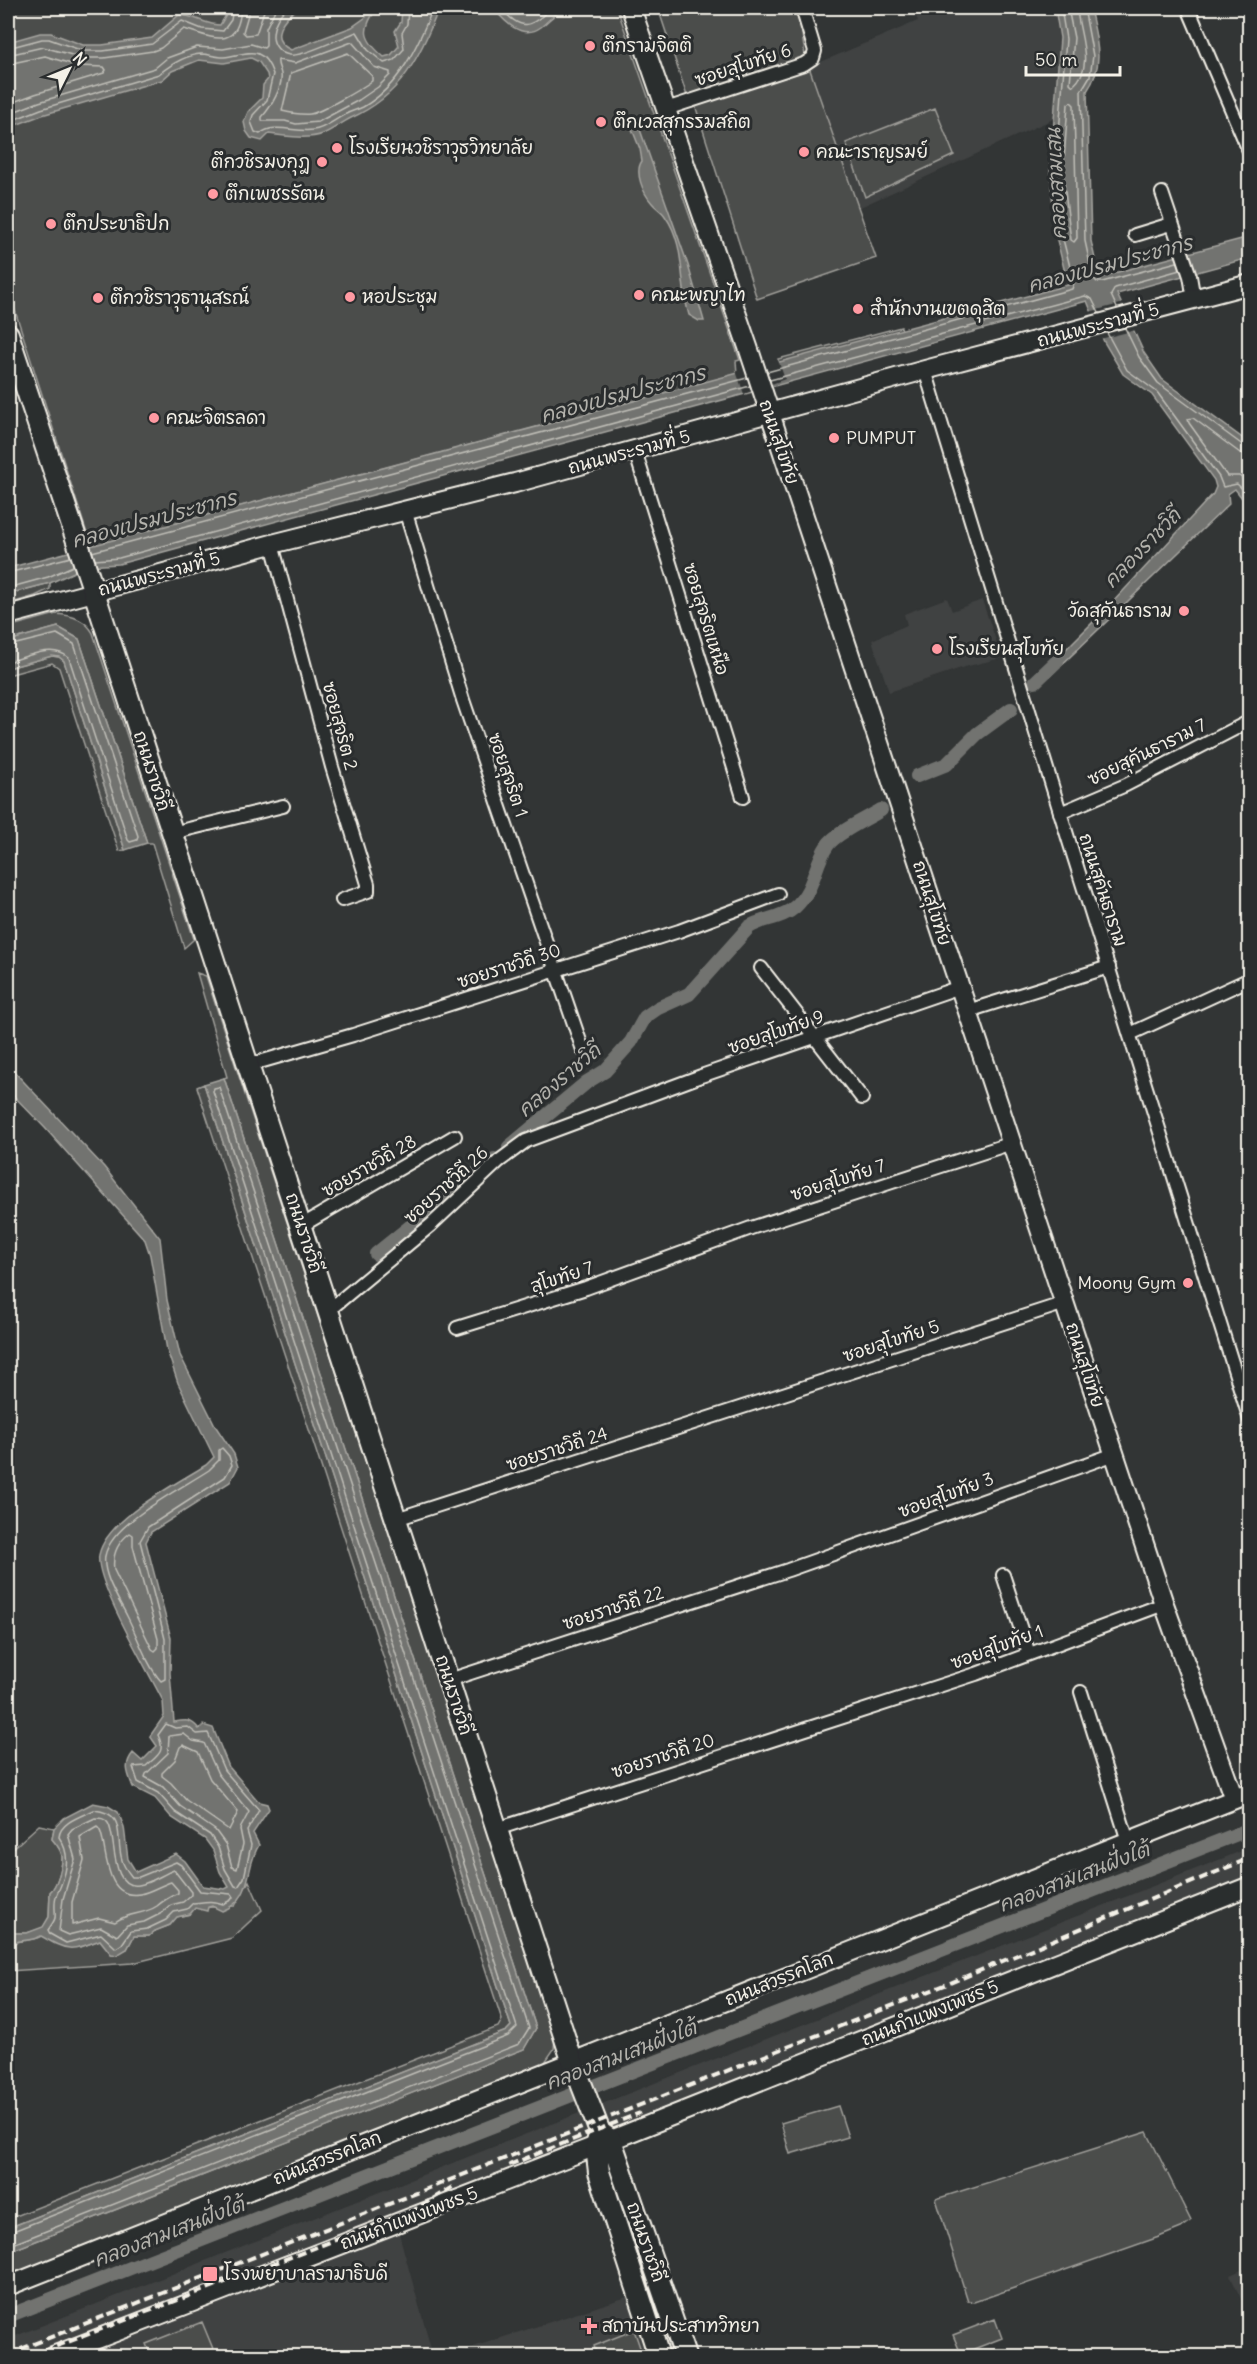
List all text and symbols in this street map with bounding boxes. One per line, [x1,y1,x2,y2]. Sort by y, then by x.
place label: ตึกรามจิตติ [602,34,692,57]
street label: ซอยสุโขทัย 6 [691,37,795,94]
north arrow [39,39,99,99]
marker: ตึกรามจิตติ [583,39,597,53]
scale bar [1026,39,1120,77]
text: N [69,48,91,70]
text: 50 m [1035,48,1077,71]
place label: ตึกเวสสุกรรมสถิต [613,110,751,136]
marker: ตึกเวสสุกรรมสถิต [594,115,608,129]
water label: คลองสามเสน [1040,126,1071,241]
place label: โรงเรียนวชิราวุธวิทยาลัย [349,135,533,162]
place label: คณะาราญรมย์ [816,139,928,163]
marker: โรงเรียนวชิราวุธวิทยาลัย [330,141,344,155]
marker: คณะาราญรมย์ [797,145,811,159]
place label: ตึกวชิรมงกุฎ [211,150,310,176]
marker: ตึกวชิรมงกุฎ [315,155,329,169]
place label: ตึกเพชรรัตน [225,182,325,205]
marker: ตึกเพชรรัตน [206,187,220,201]
place label: ตึกประขาธิปก [63,212,170,235]
marker: ตึกประขาธิปก [44,217,58,231]
water label: คลองเปรมประชากร [1025,229,1197,298]
place label: คณะพญาไท [651,282,746,306]
place label: ตึกวชิราวุธานุสรณ์ [110,285,249,312]
place label: หอประชุม [362,285,438,311]
marker: คณะพญาไท [632,288,646,302]
marker: หอประชุม [343,290,357,304]
marker: ตึกวชิราวุธานุสรณ์ [91,291,105,305]
street label: ถนนพระรามที่ 5 [1033,291,1161,352]
place label: สำนักงานเขตดุสิต [870,297,1006,323]
marker: สำนักงานเขตดุสิต [851,302,865,316]
water label: คลองเปรมประชากร [538,359,710,428]
street label: ถนนสุโขทัย [751,396,806,488]
place label: คณะจิตรลดา [166,406,266,429]
marker: คณะจิตรลดา [147,411,161,425]
street label: ถนนพระรามที่ 5 [564,418,692,479]
place label: PUMPUT [846,426,916,449]
marker: PUMPUT [827,431,841,445]
water label: คลองเปรมประชากร [69,484,241,553]
water label: คลองราชวิถี [1098,500,1188,593]
street label: ถนนพระรามที่ 5 [94,540,222,601]
street label: ซอยสุจริตเหนือ [676,560,734,679]
place label: วัดสุคันธาราม [1068,599,1172,625]
marker: วัดสุคันธาราม [1177,604,1191,618]
place label: โรงเรียนสุโขทัย [949,636,1064,663]
marker: โรงเรียนสุโขทัย [930,642,944,656]
street label: ซอยสุจริต 2 [315,679,363,773]
street label: ซอยสุคันธาราม 7 [1084,713,1211,793]
street label: ถนนราชวิถี [129,728,176,814]
street label: ซอยสุจริต 1 [480,730,534,821]
street label: ถนนสุคันธาราม [1071,830,1133,950]
street label: ถนนสุโขทัย [905,857,958,949]
street label: ซอยราชวิถี 30 [454,938,563,993]
street label: ซอยสุโขทัย 9 [724,1003,828,1062]
water label: คลองราชวิถี [512,1035,608,1122]
street label: ซอยราชวิถี 28 [317,1129,420,1202]
street label: ซอยราชวิถี 26 [399,1141,493,1229]
street label: ซอยสุโขทัย 7 [787,1152,889,1209]
street label: ถนนราชวิถี [281,1190,328,1276]
street label: สุโขทัย 7 [527,1255,597,1300]
place label: Moony Gym [1077,1271,1176,1294]
marker: Moony Gym [1181,1276,1195,1290]
street label: ซอยสุโขทัย 5 [839,1313,943,1370]
street label: ถนนสุโขทัย [1058,1319,1111,1411]
street label: ซอยราชวิถี 24 [503,1421,610,1476]
street label: ซอยสุโขทัย 3 [895,1466,998,1525]
street label: ซอยราชวิถี 22 [559,1580,666,1635]
street label: ซอยสุโขทัย 1 [947,1618,1047,1677]
street label: ถนนราชวิถี [431,1652,478,1738]
street label: ซอยราชวิถี 20 [608,1728,717,1783]
water label: คลองสามเสนฝั่งใต้ [993,1831,1157,1917]
street label: ถนนสวรรคโลก [721,1945,836,2011]
street label: ถนนกำแพงเพชร 5 [858,1975,1002,2051]
water label: คลองสามเสนฝั่งใต้ [540,2009,704,2095]
street label: ถนนสวรรคโลก [269,2124,384,2190]
street label: ถนนกำแพงเพชร 5 [337,2181,481,2254]
water label: คลองสามเสนฝั่งใต้ [88,2186,252,2272]
street label: ถนนราชวิถี [622,2199,671,2285]
place label: โรงพยาบาลรามาธิบดี [224,2261,388,2285]
marker: โรงพยาบาลรามาธิบดี [201,2265,219,2283]
place label: สถาบันประสาทวิทยา [602,2314,760,2337]
marker: สถาบันประสาทวิทยา [580,2317,598,2335]

